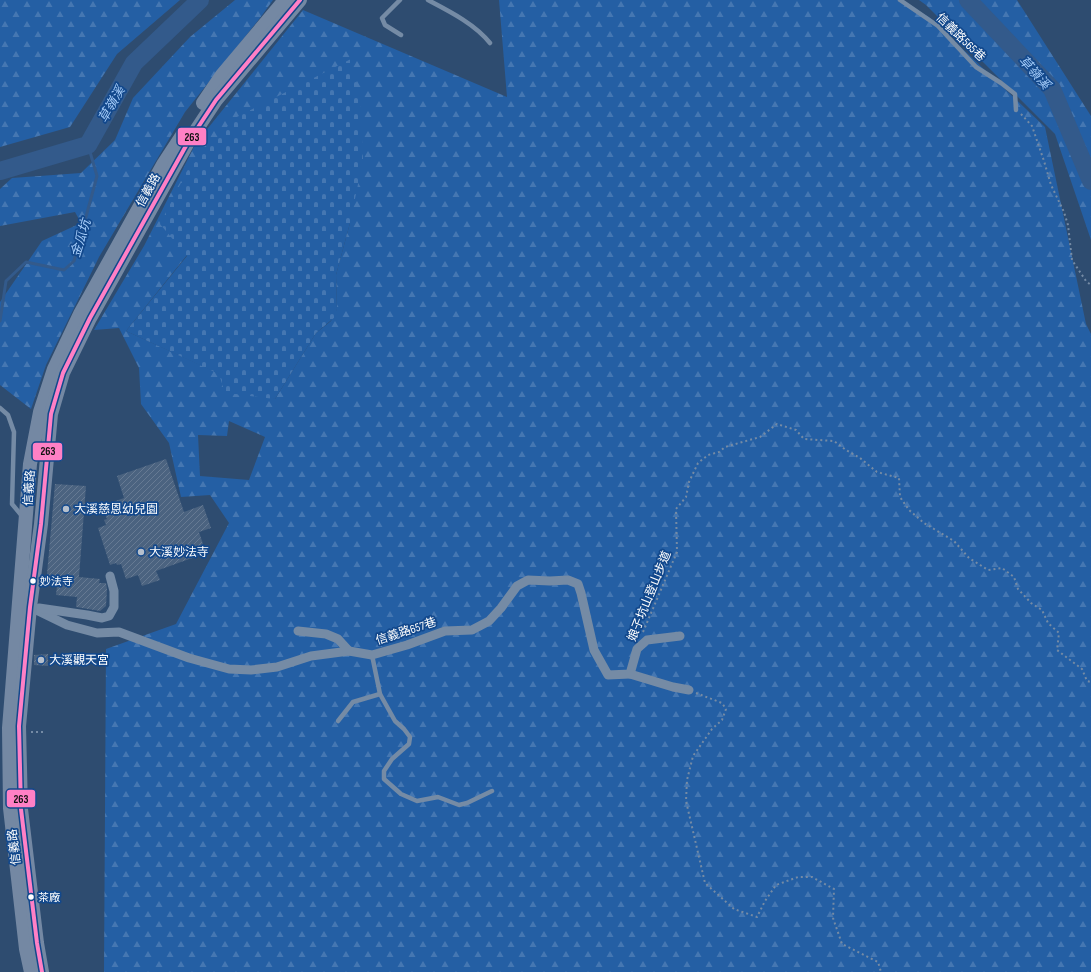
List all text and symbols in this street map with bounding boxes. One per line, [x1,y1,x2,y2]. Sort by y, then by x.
street label: 信義路565巷 [933,10,988,65]
water label: 草嶺溪 [1015,53,1055,94]
water label: 草嶺溪 [95,82,130,125]
line badge: 263 [177,127,207,146]
text: 263 [185,131,200,144]
street label: 信義路 [133,171,164,210]
water label: 金瓜坑 [68,215,95,259]
line badge: 263 [32,442,63,461]
text: 263 [41,445,56,458]
street label: 信義路 [21,470,38,507]
place label: 大溪慈恩幼兒園 [74,502,158,517]
marker: 大溪慈恩幼兒園 [61,504,71,514]
place label: 大溪妙法寺 [149,545,209,560]
marker: 大溪妙法寺 [136,547,146,557]
street label: 娘子坑山登山步道 [625,549,674,644]
place label: 妙法寺 [40,575,73,588]
marker: 妙法寺 [28,576,38,586]
street label: 信義路657巷 [374,615,438,648]
place label: 大溪觀天宮 [49,653,109,668]
marker: 大溪觀天宮 [36,655,46,665]
line badge: 263 [6,789,36,808]
text: 263 [14,793,29,806]
street label: 信義路 [5,828,24,866]
place label: 茶廠 [38,891,60,904]
marker: 茶廠 [26,892,36,902]

